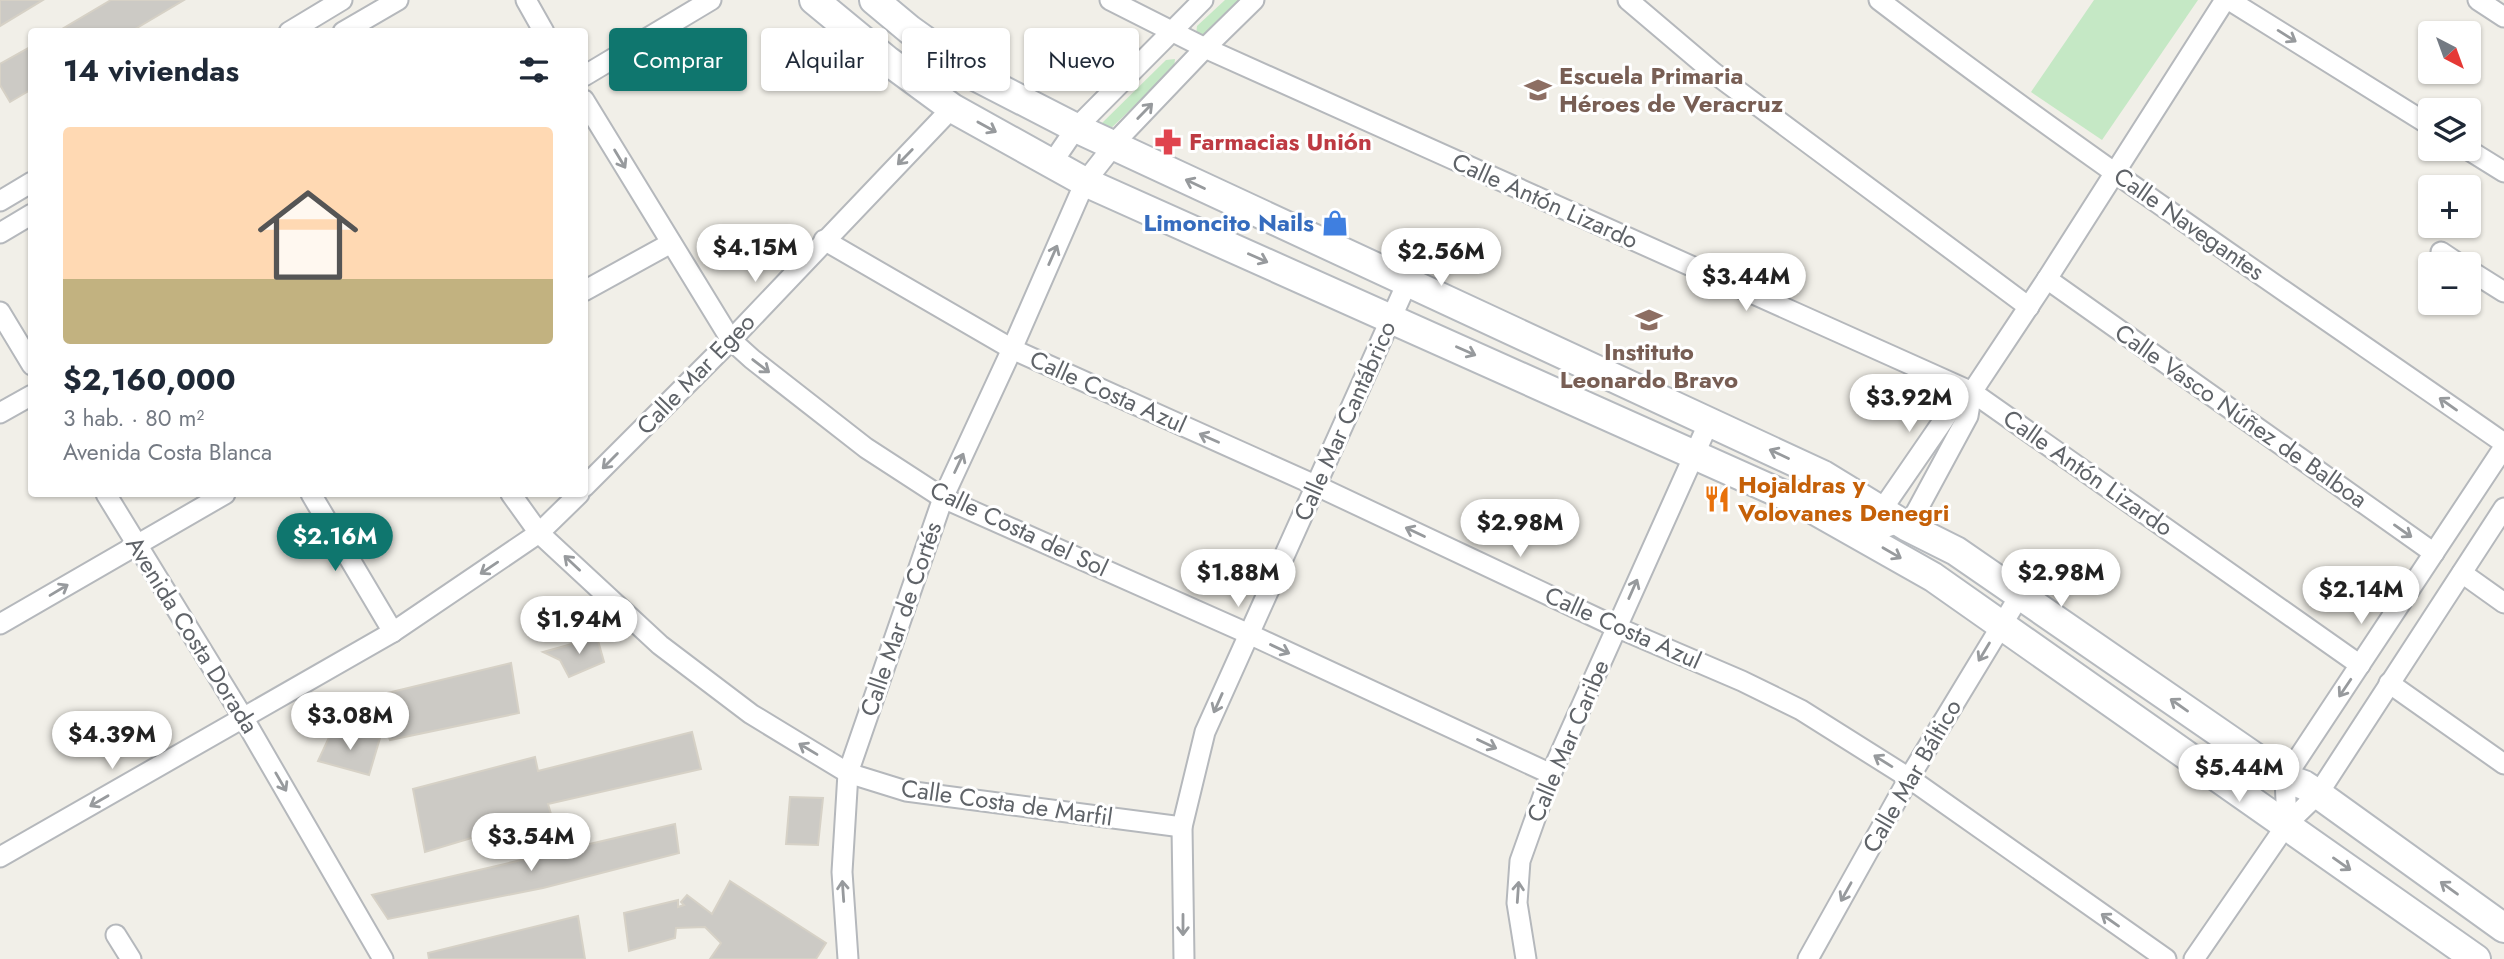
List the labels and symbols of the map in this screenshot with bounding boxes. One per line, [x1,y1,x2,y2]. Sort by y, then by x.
north arrow [2418,21,2482,84]
one-way arrow [2276,30,2296,44]
place label: Escuela Primaria Héroes de Veracruz [1559,58,1784,121]
school or university icon: Escuela Primaria Héroes de Veracruz [1523,75,1553,105]
one-way arrow [1136,103,1153,120]
one-way arrow [977,120,997,134]
place label: Farmacias Unión [1189,124,1372,159]
pharmacy icon: Farmacias Unión [1153,127,1183,157]
street label: Calle Antón Lizardo [1447,144,1644,257]
one-way arrow [613,148,627,168]
one-way arrow [896,148,913,165]
street label: Calle Navegantes [2107,159,2272,289]
one-way arrow [1185,177,1206,190]
place label: Limoncito Nails [1144,205,1314,240]
shop icon: Limoncito Nails [1320,208,1350,238]
pin: $4.15M [698,224,812,284]
pin: $2.56M [1384,229,1498,288]
one-way arrow [1047,245,1060,267]
one-way arrow [1247,252,1268,265]
pin: $3.44M [1689,254,1803,313]
street label: Calle Mar Egeo [628,305,763,442]
school or university icon: Instituto Leonardo Bravo [1634,305,1664,335]
street label: Calle Mar Cantábrico [1285,315,1404,526]
street label: Calle Vasco Núñez de Balboa [2108,315,2375,516]
place label: Instituto Leonardo Bravo [1560,334,1738,397]
street label: Calle Costa Azul [1024,341,1192,442]
one-way arrow [1454,345,1476,358]
one-way arrow [751,358,769,373]
pin: $3.92M [1852,374,1966,434]
one-way arrow [2439,397,2458,411]
street label: Calle Antón Lizardo [1996,401,2180,544]
one-way arrow [1198,431,1220,444]
one-way arrow [1769,447,1790,461]
one-way arrow [602,453,619,470]
one-way arrow [953,453,966,474]
place label: Hojaldras y Volovanes Denegri [1737,467,1949,530]
street label: Calle Costa del Sol [924,472,1114,585]
restaurant icon: Hojaldras y Volovanes Denegri [1702,484,1732,514]
pin: $2.98M [1463,500,1577,559]
pin: $2.16M [278,514,392,573]
street label: Calle Mar de Cortés [851,517,950,721]
one-way arrow [2393,524,2412,538]
one-way arrow [1405,525,1426,538]
street label: Avenida Costa Dorada [118,529,267,740]
one-way arrow [1882,547,1902,561]
pin: $1.88M [1181,550,1295,609]
pin: $2.98M [2004,550,2118,609]
one-way arrow [563,555,581,571]
one-way arrow [479,561,499,575]
pin: $2.14M [2304,566,2418,626]
street label: Calle Costa Azul [1539,577,1707,678]
one-way arrow [1627,579,1640,600]
one-way arrow [48,582,68,596]
pin: $1.94M [522,596,636,656]
one-way arrow [1977,642,1991,662]
one-way arrow [1269,643,1291,656]
street label: Calle Mar Caribe [1518,654,1618,827]
one-way arrow [2337,677,2351,697]
pin: $3.08M [293,692,407,752]
one-way arrow [1211,692,1224,713]
street label: Calle Mar Báltico [1853,692,1970,859]
one-way arrow [2170,698,2189,712]
pin: $4.39M [55,712,169,771]
one-way arrow [1476,738,1497,751]
one-way arrow [798,741,818,755]
pin: $5.44M [2182,744,2296,804]
one-way arrow [1874,754,1894,768]
street label: Calle Costa de Marfil [899,770,1115,835]
one-way arrow [274,772,288,792]
one-way arrow [90,794,110,808]
pin: $3.54M [474,814,588,873]
one-way arrow [2332,857,2351,871]
one-way arrow [836,880,849,903]
one-way arrow [1512,881,1525,903]
one-way arrow [1839,881,1853,901]
one-way arrow [2440,881,2459,895]
one-way arrow [1176,913,1190,936]
one-way arrow [2101,913,2120,927]

